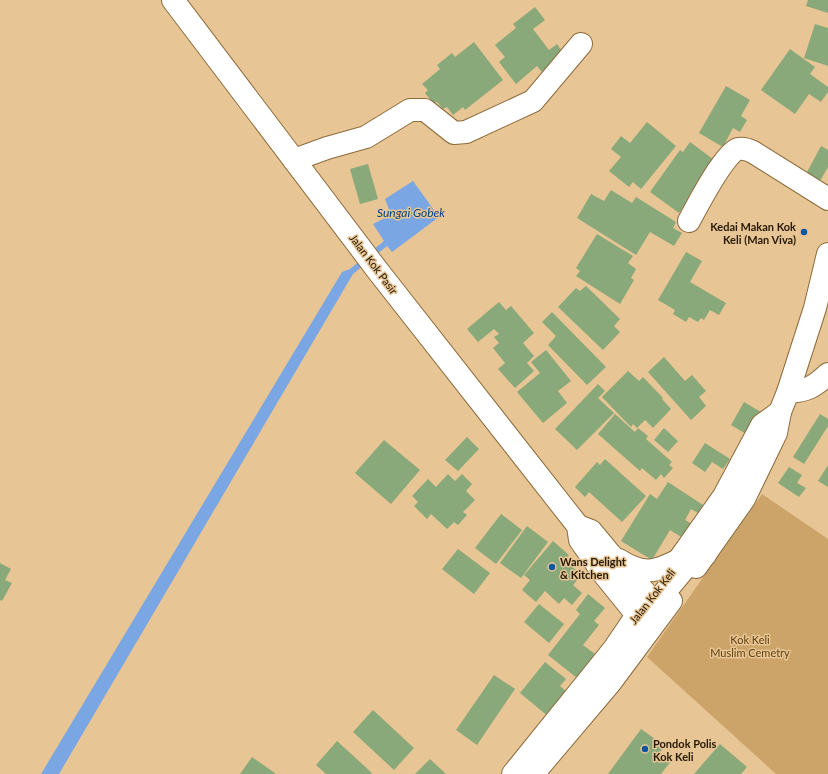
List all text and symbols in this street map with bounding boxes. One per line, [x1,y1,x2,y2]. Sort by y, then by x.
water label: Sungai Gobek [377,205,445,220]
place label: Kedai Makan Kok Keli (Man Viva) [710,220,796,246]
marker: Kedai Makan Kok Keli (Man Viva) [799,227,809,237]
street label: Jalan Kok Pasir [347,231,401,297]
place label: Wans Delight & Kitchen [560,555,627,581]
marker: Wans Delight & Kitchen [547,562,557,572]
street label: Jalan Kok Keli [626,566,678,626]
park label: Kok Keli Muslim Cemetry [710,633,790,659]
place label: Pondok Polis Kok Keli [653,737,717,763]
marker: Pondok Polis Kok Keli [640,744,650,754]

